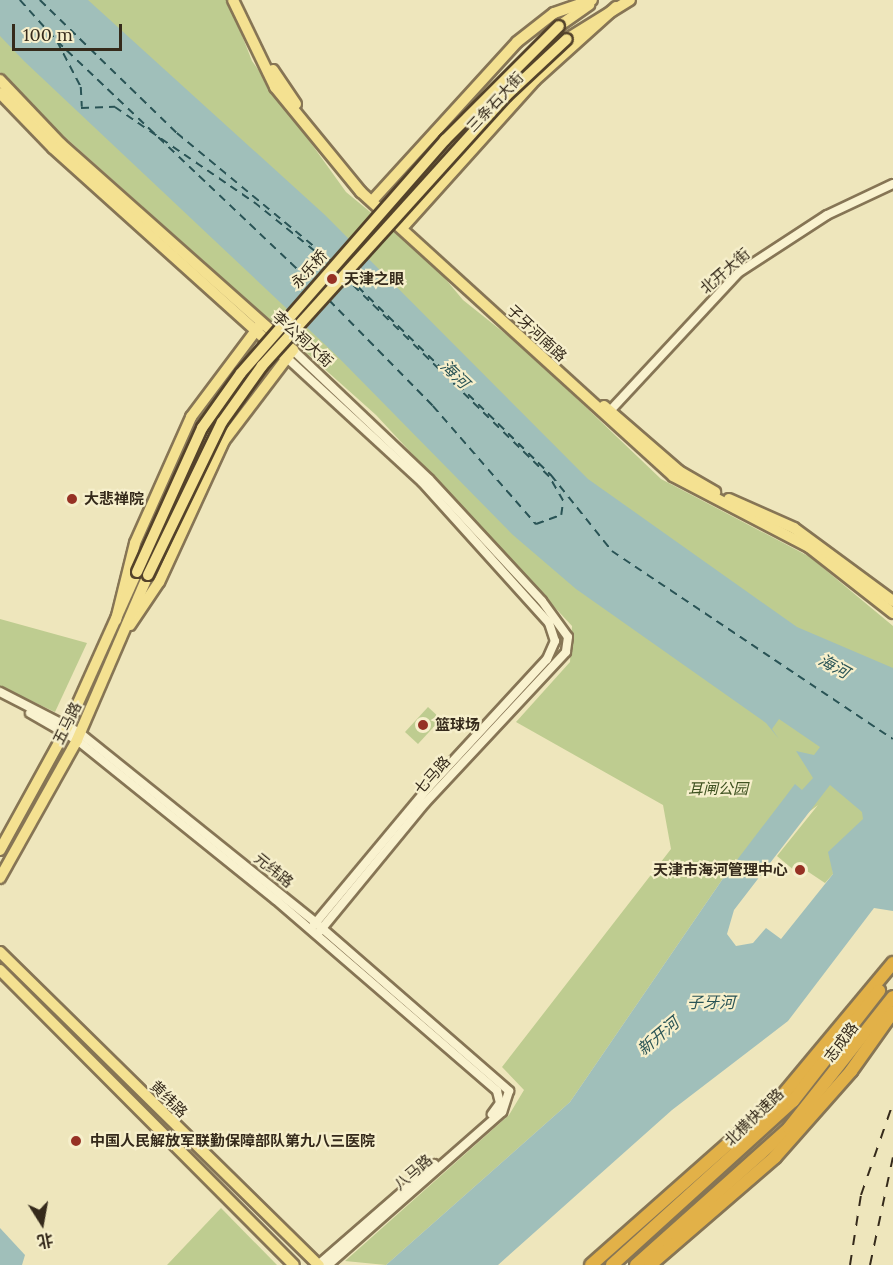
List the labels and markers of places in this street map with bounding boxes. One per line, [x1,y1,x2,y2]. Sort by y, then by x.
place label: 天津之眼 [344,270,404,288]
marker: 天津之眼 [325,272,339,286]
place label: 大悲禅院 [84,490,144,508]
marker: 大悲禅院 [65,492,79,506]
place label: 篮球场 [435,716,480,734]
marker: 篮球场 [416,718,430,732]
place label: 天津市海河管理中心 [653,861,788,879]
marker: 天津市海河管理中心 [793,863,807,877]
marker: 中国人民解放军联勤保障部队第九八三医院 [67,1132,85,1150]
place label: 中国人民解放军联勤保障部队第九八三医院 [90,1132,375,1150]

